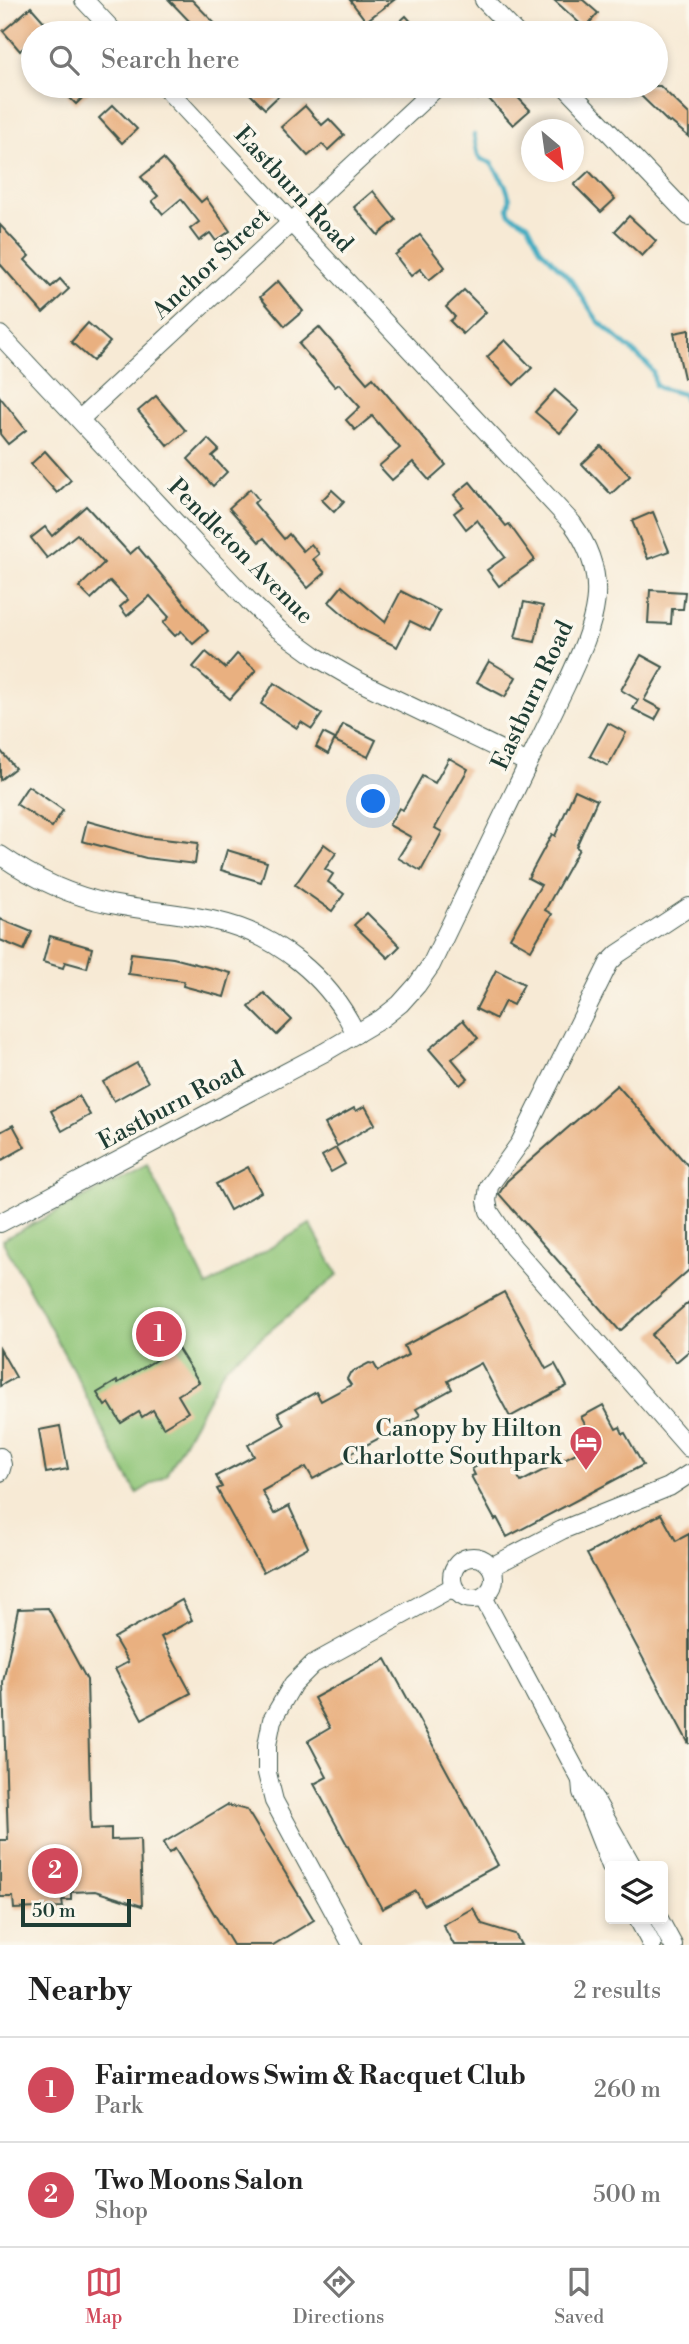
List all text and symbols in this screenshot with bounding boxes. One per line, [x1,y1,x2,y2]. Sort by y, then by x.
search box [21,21,668,98]
icon: search [45,41,83,79]
text: Search here [101,44,240,76]
north arrow [521,119,584,182]
street label: Eastburn Road [227,120,359,259]
street label: Anchor Street [146,201,277,327]
street label: Pendleton Avenue [161,472,320,631]
street label: Eastburn Road [485,616,581,775]
your location [356,784,390,818]
street label: Eastburn Road [93,1055,250,1157]
pin: 1 [136,1308,182,1360]
place label: Canopy by Hilton Charlotte Southpark [342,1414,563,1472]
hotel icon: Canopy by Hilton Charlotte Southpark [567,1423,605,1472]
pin: 2 [32,1845,78,1897]
map controls [605,1861,668,1924]
button: layers [605,1861,668,1924]
scale bar [21,1896,131,1928]
text: 50 m [32,1899,76,1923]
text: Nearby [28,1972,132,2010]
text: 2 results [574,1977,661,2005]
text: Fairmeadows Swim & Racquet Club [95,2060,526,2092]
text: 1 [45,2076,57,2104]
text: 260 m [594,2076,661,2104]
text: Park [95,2092,143,2120]
text: Two Moons Salon [95,2165,303,2197]
text: 2 [44,2181,58,2209]
text: 500 m [593,2181,661,2209]
text: Shop [95,2197,148,2225]
tab: Map [85,2263,123,2329]
tab: Directions [293,2263,384,2329]
tab: Saved [554,2263,604,2329]

